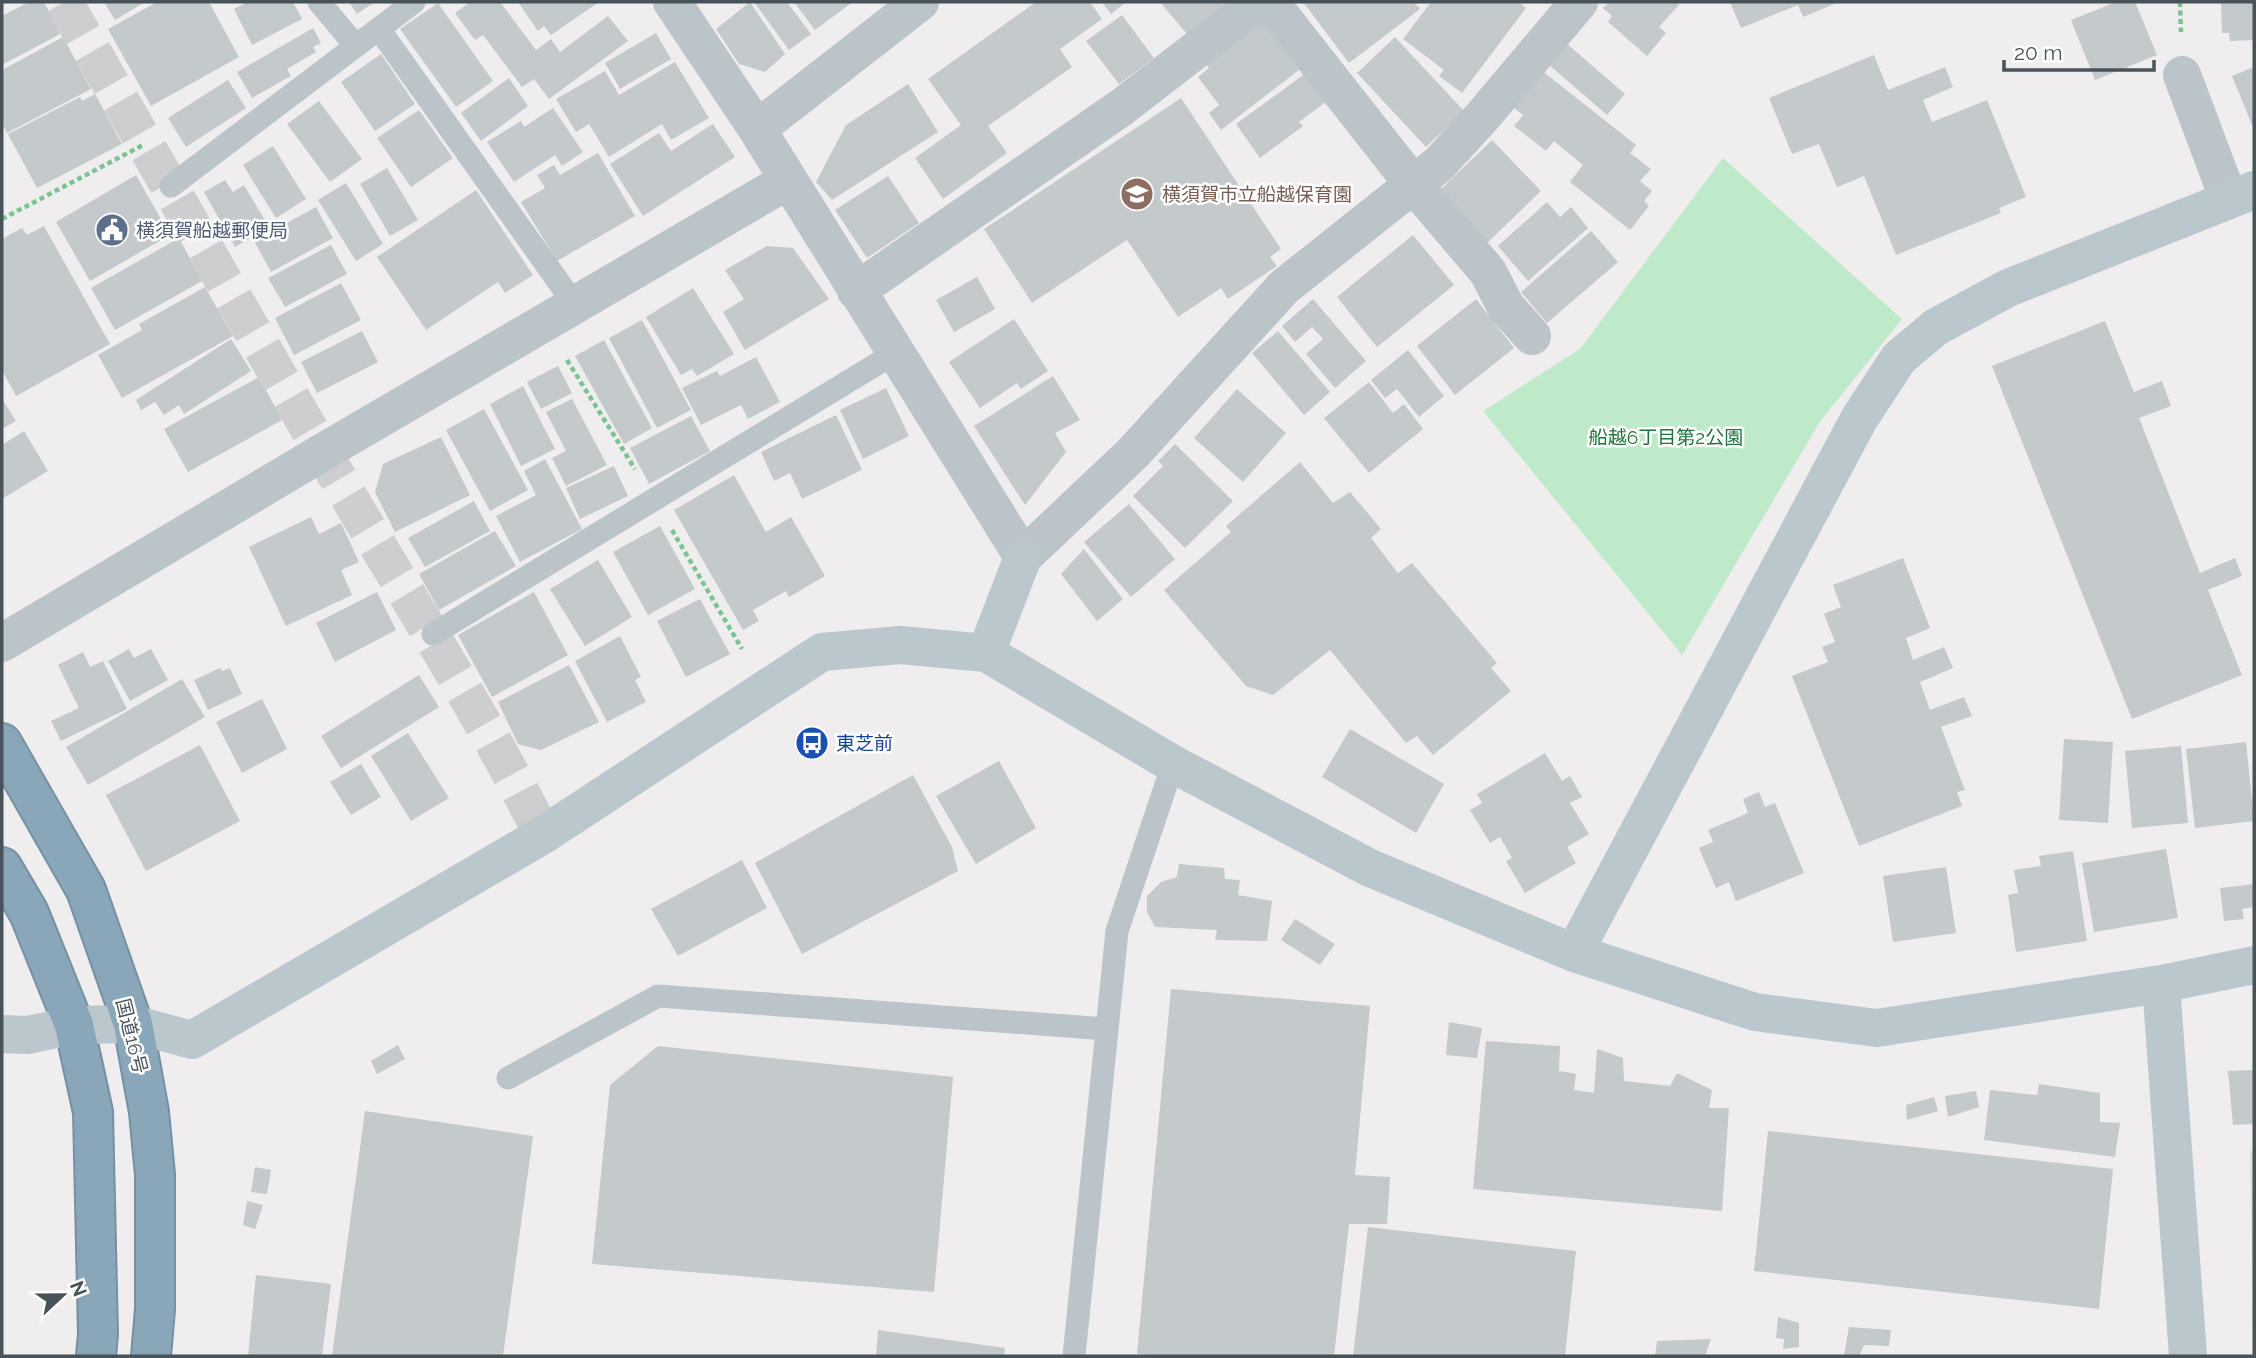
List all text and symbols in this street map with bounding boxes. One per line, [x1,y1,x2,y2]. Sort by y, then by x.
scale bar [2004,28,2154,72]
text: 20 m [2014,40,2062,65]
school or university icon: 横須賀市立船越保育園 [1118,175,1156,213]
place label: 横須賀市立船越保育園 [1162,183,1352,205]
public building icon: 横須賀船越郵便局 [93,211,131,249]
place label: 横須賀船越郵便局 [136,219,288,241]
park label: 船越6丁目第2公園 [1589,426,1743,448]
bus stop icon: 東芝前 [793,724,831,762]
place label: 東芝前 [836,732,893,754]
street label: 国道16号 [112,996,152,1076]
north arrow [28,1260,98,1330]
text: N [66,1278,92,1299]

